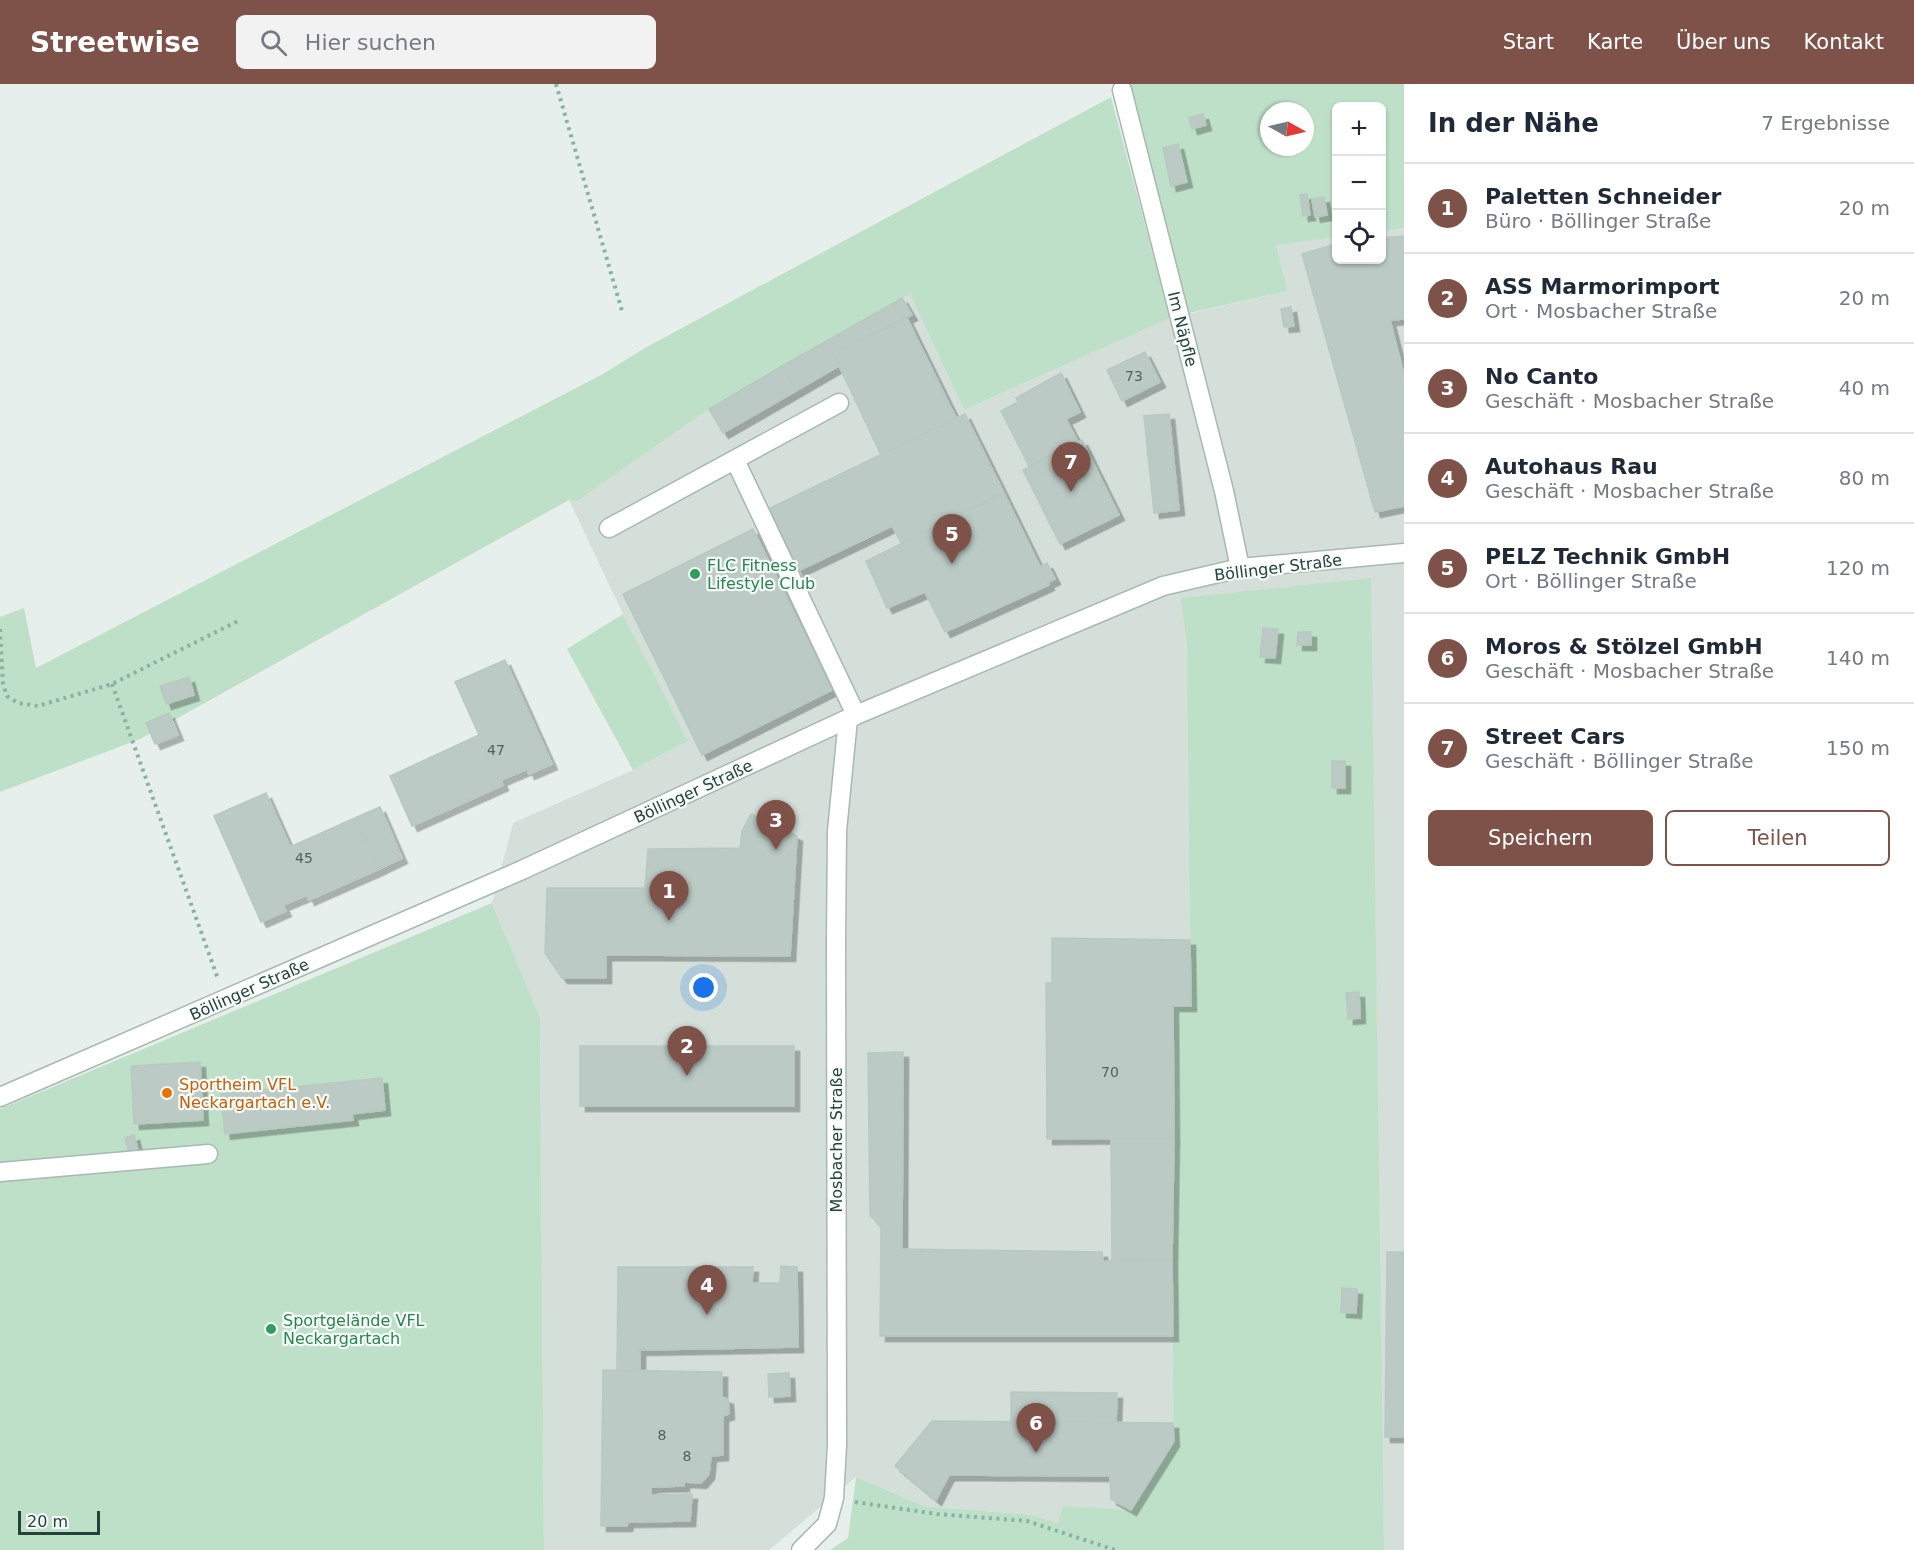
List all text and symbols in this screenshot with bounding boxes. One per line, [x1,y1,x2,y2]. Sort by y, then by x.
search box [236,15,656,69]
text: Streetwise [30,26,200,59]
icon: search [257,26,290,59]
text: Hier suchen [305,30,436,55]
text: Start [1503,30,1554,54]
text: Karte [1587,30,1643,54]
text: Über uns [1676,30,1771,54]
text: Kontakt [1804,30,1884,54]
north arrow [1260,102,1314,156]
map controls [1332,102,1386,264]
button: + [1332,102,1386,156]
text: In der Nähe [1428,108,1599,138]
text: 7 Ergebnisse [1761,111,1890,135]
button: − [1332,156,1386,210]
text: Paletten Schneider [1485,184,1721,209]
text: 1 [1441,196,1454,220]
text: 20 m [1839,196,1890,220]
text: Büro · Böllinger Straße [1485,209,1711,233]
button: locate [1332,210,1386,264]
text: ASS Marmorimport [1485,274,1720,299]
text: 2 [1441,286,1454,310]
text: 20 m [1839,286,1890,310]
street label: Im Näpfle [1164,289,1201,369]
text: Ort · Mosbacher Straße [1485,299,1717,323]
text: No Canto [1485,364,1598,389]
house number: 73 [1125,368,1143,384]
text: 3 [1441,376,1454,400]
text: 40 m [1839,376,1890,400]
text: Geschäft · Mosbacher Straße [1485,389,1774,413]
pin: 7 [1052,442,1090,492]
text: Autohaus Rau [1485,454,1658,479]
text: 4 [1441,466,1454,490]
text: 80 m [1839,466,1890,490]
text: Geschäft · Mosbacher Straße [1485,479,1774,503]
pin: 5 [932,514,972,564]
text: PELZ Technik GmbH [1485,544,1730,569]
street label: Böllinger Straße [1213,550,1343,585]
place label: FLC Fitness Lifestyle Club [707,556,815,593]
text: 5 [1441,556,1454,580]
text: 120 m [1826,556,1890,580]
marker: FLC Fitness Lifestyle Club [688,567,702,581]
text: Ort · Böllinger Straße [1485,569,1697,593]
text: Moros & Stölzel GmbH [1485,634,1763,659]
text: 6 [1441,646,1454,670]
text: 140 m [1826,646,1890,670]
text: Geschäft · Mosbacher Straße [1485,659,1774,683]
text: Street Cars [1485,724,1625,749]
text: 7 [1441,736,1454,760]
text: 150 m [1826,736,1890,760]
house number: 47 [487,742,505,758]
text: Geschäft · Böllinger Straße [1485,749,1754,773]
street label: Böllinger Straße [631,756,756,827]
pin: 3 [756,800,796,850]
button: Speichern [1428,810,1653,866]
button: Teilen [1665,810,1890,866]
house number: 45 [295,850,313,866]
pin: 1 [650,872,688,921]
street label: Böllinger Straße [187,955,312,1024]
your location [689,973,718,1002]
pin: 2 [668,1026,706,1076]
house number: 70 [1101,1064,1119,1080]
street label: Mosbacher Straße [827,1067,846,1213]
place label: Sportheim VFL Neckargartach e.V. [179,1075,330,1112]
marker: Sportheim VFL Neckargartach e.V. [160,1086,174,1100]
pin: 4 [688,1266,726,1315]
place label: Sportgelände VFL Neckargartach [283,1311,425,1348]
marker: Sportgelände VFL Neckargartach [264,1322,278,1336]
pin: 6 [1016,1404,1056,1453]
house number: 8 [658,1427,666,1443]
house number: 8 [683,1448,691,1464]
scale bar [18,1508,100,1536]
text: 20 m [27,1512,68,1531]

